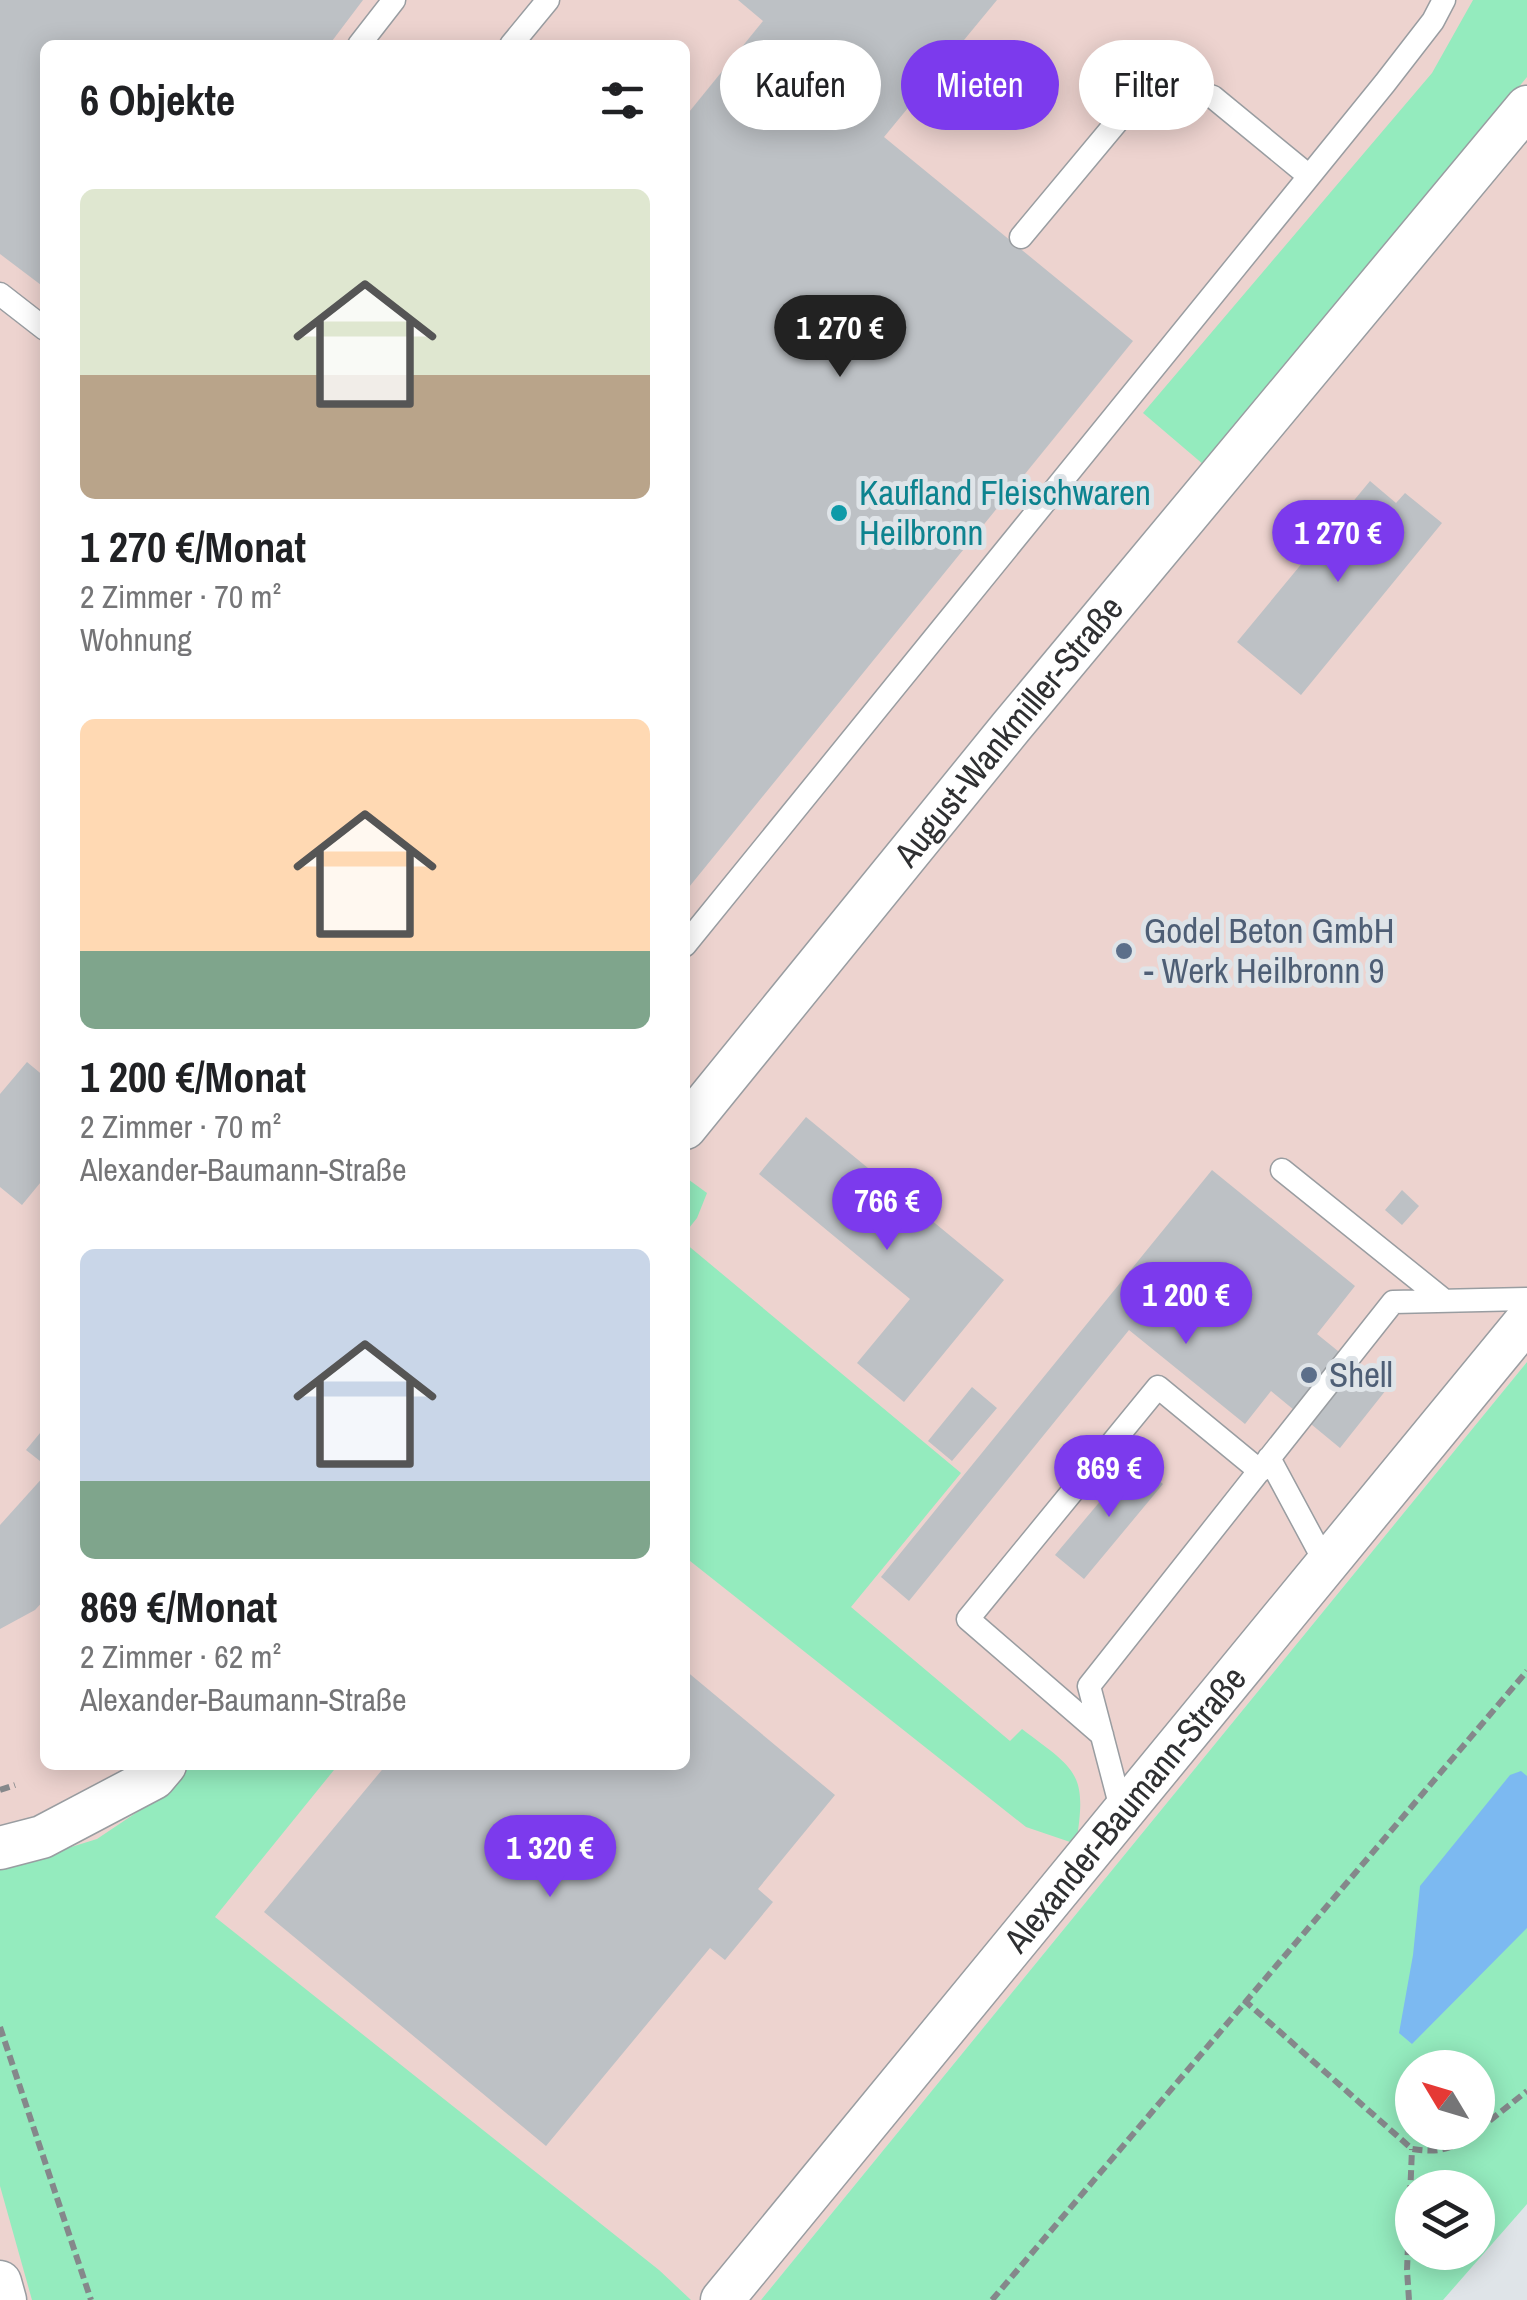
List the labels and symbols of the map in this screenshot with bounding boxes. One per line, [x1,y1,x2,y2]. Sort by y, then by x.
pin: 1 270 € [748,295,932,380]
place label: Kaufland Fleischwaren Heilbronn [859,469,1151,556]
pin: 1 270 € [1246,500,1430,585]
marker: Kaufland Fleischwaren Heilbronn [828,502,850,524]
street label: August-Wankmiller-Straße [882,586,1133,877]
place label: Godel Beton GmbH - Werk Heilbronn 9 [1144,907,1394,994]
marker: Godel Beton GmbH - Werk Heilbronn 9 [1113,940,1135,962]
pin: 766 € [817,1168,957,1253]
pin: 1 200 € [1094,1262,1278,1347]
place label: Shell [1329,1351,1393,1398]
marker: Shell [1298,1364,1320,1386]
pin: 869 € [1039,1435,1179,1520]
street label: Alexander-Baumann-Straße [992,1656,1256,1963]
pin: 1 320 € [458,1815,642,1900]
north arrow [1395,2050,1495,2150]

